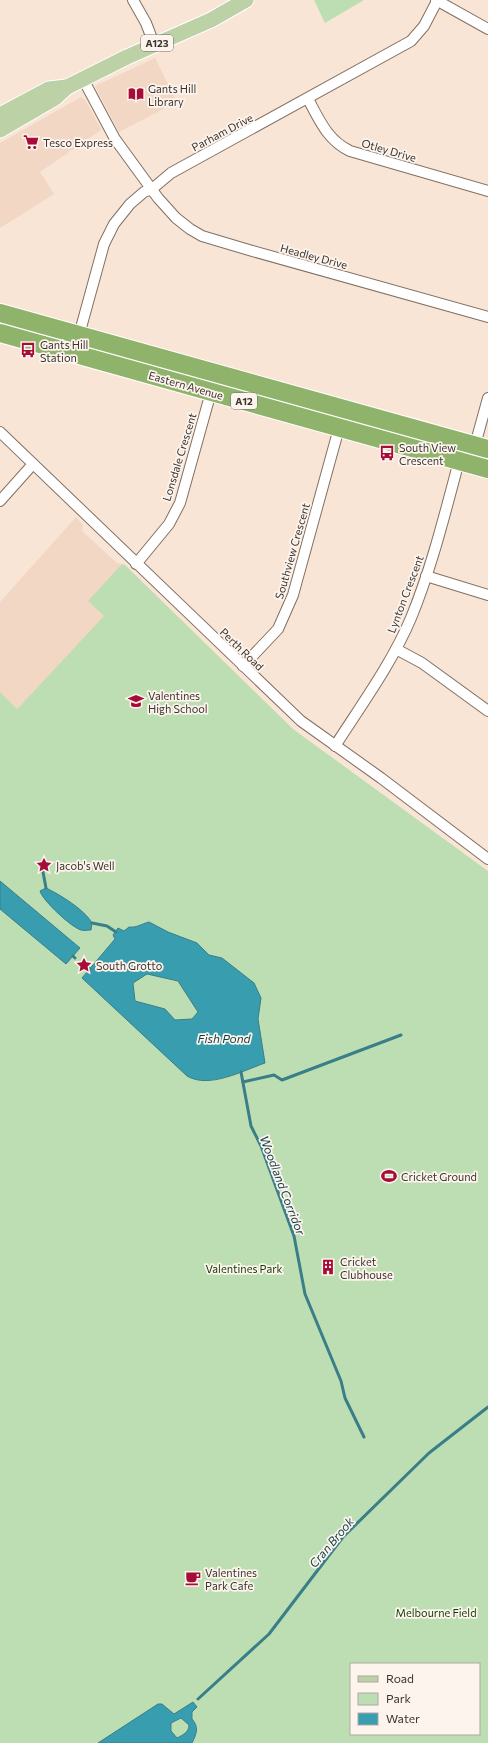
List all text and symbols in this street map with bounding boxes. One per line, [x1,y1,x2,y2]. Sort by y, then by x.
road number: A123 [141,35,173,51]
place label: Gants Hill Library [148,82,196,108]
library icon: Gants Hill Library [127,85,145,103]
street label: Parham Drive [189,110,255,154]
supermarket icon: Tesco Express [22,133,40,151]
place label: Tesco Express [43,136,113,149]
street label: Otley Drive [360,136,418,164]
street label: Headley Drive [279,241,349,271]
place label: Gants Hill Station [40,338,88,364]
bus stop icon: Gants Hill Station [19,341,37,359]
street label: Eastern Avenue [147,368,225,402]
road number: A12 [231,393,257,409]
street label: Lonsdale Crescent [159,411,199,503]
place label: South View Crescent [399,441,456,467]
bus stop icon: South View Crescent [378,444,396,462]
street label: Southview Crescent [272,501,312,601]
street label: Lynton Crescent [384,553,426,635]
street label: Perth Road [218,625,266,673]
place label: Valentines High School [148,689,208,715]
school or university icon: Valentines High School [127,692,145,710]
place icon: Jacob's Well [35,856,53,874]
place label: Jacob's Well [56,859,115,873]
place icon: South Grotto [75,956,93,974]
place label: South Grotto [96,959,163,972]
water label: Fish Pond [198,1031,252,1045]
water label: Woodland Corridor [258,1133,309,1238]
sports icon: Cricket Ground [380,1167,398,1185]
place label: Cricket Ground [401,1170,477,1183]
place label: Cricket Clubhouse [340,1255,393,1281]
building icon: Cricket Clubhouse [319,1258,337,1276]
park label: Valentines Park [205,1262,283,1275]
water label: Cran Brook [306,1514,356,1570]
place label: Valentines Park Cafe [205,1566,257,1592]
cafe icon: Valentines Park Cafe [184,1569,202,1587]
park label: Melbourne Field [395,1606,477,1619]
legend [350,1663,480,1735]
text: Road [386,1671,414,1685]
text: Park [386,1691,412,1705]
text: Water [386,1711,420,1725]

